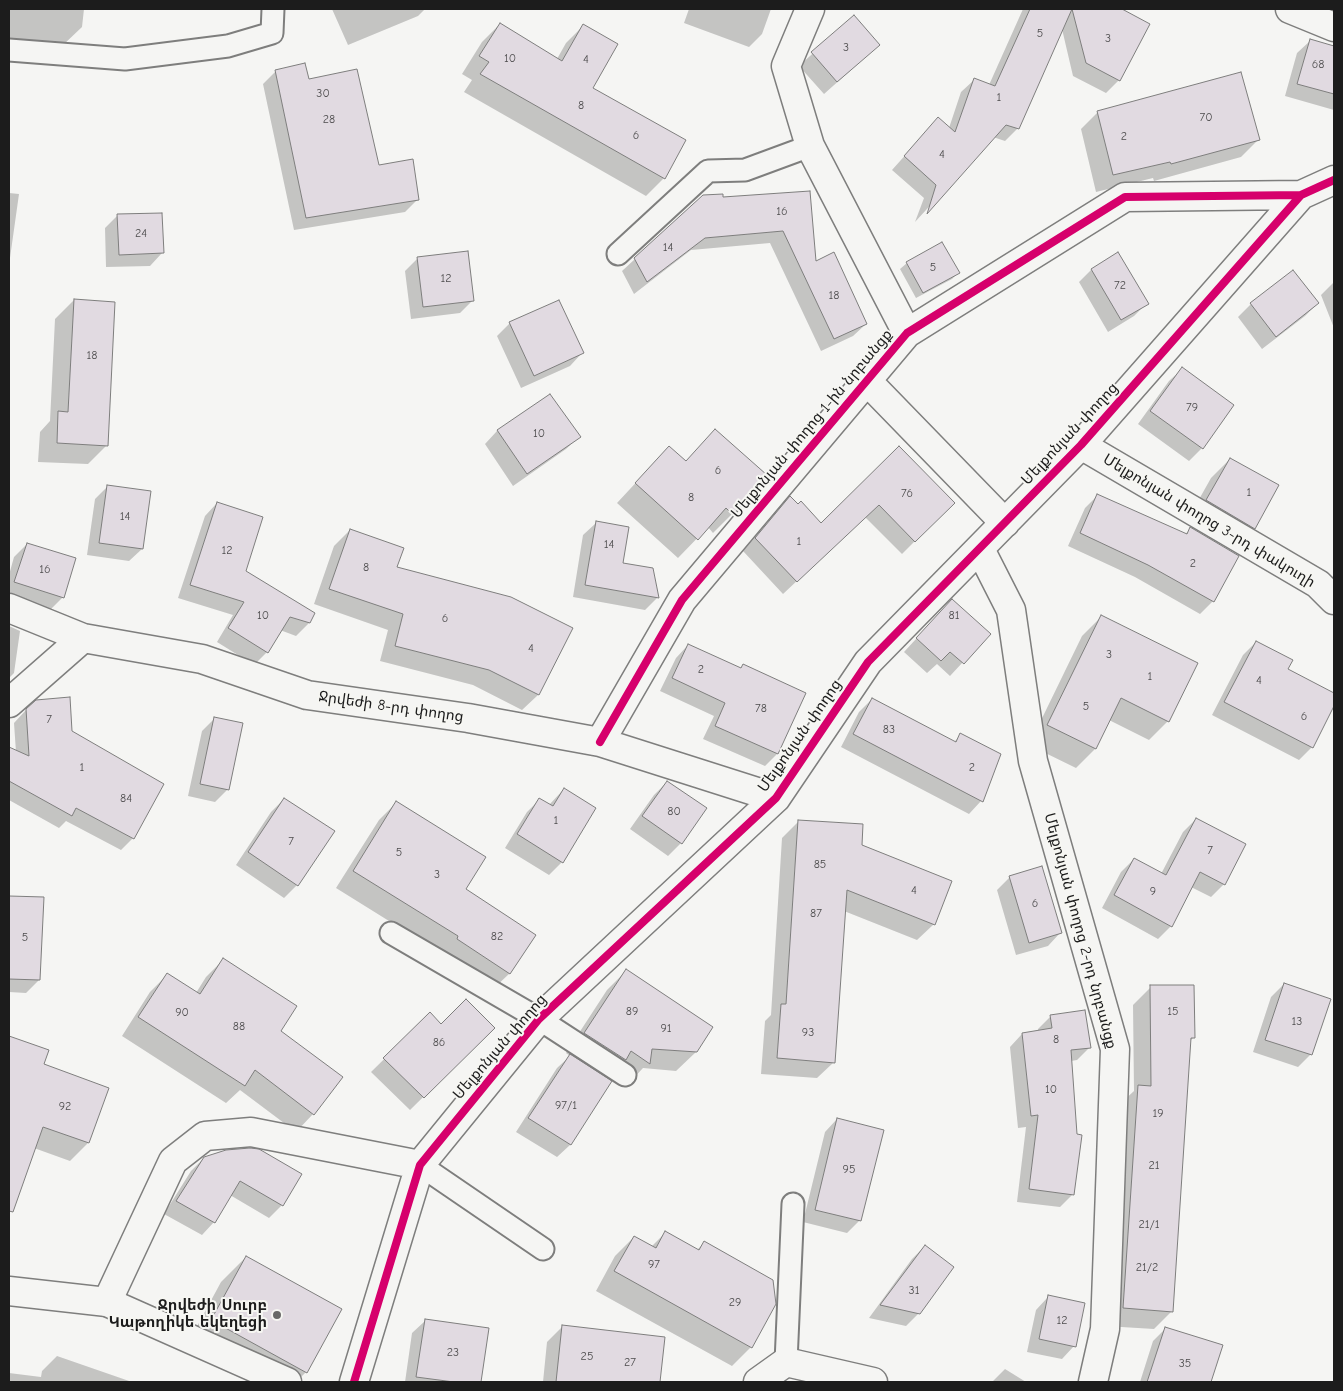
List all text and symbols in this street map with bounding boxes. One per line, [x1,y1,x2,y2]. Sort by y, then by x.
house number: 5 [1037,27,1043,41]
house number: 3 [1105,32,1111,46]
house number: 3 [843,41,849,55]
house number: 10 [504,52,516,66]
house number: 4 [583,53,589,67]
house number: 68 [1312,58,1324,72]
house number: 30 [316,87,330,101]
house number: 1 [997,91,1001,105]
house number: 8 [578,99,584,113]
house number: 70 [1200,111,1212,125]
house number: 28 [323,113,335,127]
house number: 6 [633,129,639,143]
house number: 2 [1121,130,1127,144]
house number: 4 [939,148,945,162]
house number: 16 [776,205,788,219]
house number: 24 [135,227,147,241]
house number: 14 [663,241,673,255]
house number: 5 [930,261,936,275]
house number: 12 [440,272,452,286]
house number: 72 [1114,279,1126,293]
house number: 18 [829,289,839,303]
street label: Մելքոնյան փողոց 1-ին նրբանցք [728,326,896,522]
house number: 18 [87,349,97,363]
street label: Մելքոնյան փողոց [1018,379,1122,489]
house number: 79 [1186,401,1198,415]
house number: 10 [533,427,545,441]
street label: Մելքոնյան փողոց 3-րդ փակուղի [1100,450,1318,592]
house number: 6 [715,464,721,478]
house number: 1 [1247,486,1251,500]
house number: 76 [901,487,913,501]
house number: 8 [688,491,694,505]
house number: 14 [120,510,130,524]
house number: 1 [797,535,801,549]
house number: 14 [604,538,614,552]
house number: 12 [221,544,233,558]
house number: 2 [1190,557,1196,571]
house number: 8 [363,561,369,575]
house number: 16 [39,563,51,577]
house number: 10 [257,609,269,623]
house number: 81 [949,609,959,623]
house number: 6 [442,612,448,626]
house number: 4 [528,642,534,656]
house number: 3 [1106,648,1112,662]
house number: 2 [698,663,704,677]
house number: 1 [1148,670,1152,684]
house number: 4 [1256,674,1262,688]
street label: Մելքոնյան փողոց [754,676,846,796]
street label: Ջրվեժի 8-րդ փողոց [317,688,465,726]
house number: 5 [1083,700,1089,714]
house number: 78 [755,702,767,716]
house number: 6 [1301,710,1307,724]
house number: 7 [46,713,52,727]
house number: 83 [883,723,895,737]
house number: 1 [80,761,84,775]
house number: 2 [969,761,975,775]
house number: 84 [120,792,132,806]
house number: 80 [667,805,681,819]
street label: Մելքոնյան փողոց 2-րդ նրբանցք [1040,811,1120,1051]
house number: 1 [554,814,558,828]
house number: 7 [288,835,294,849]
house number: 7 [1207,844,1213,858]
house number: 5 [396,846,402,860]
house number: 85 [814,858,826,872]
house number: 3 [434,868,440,882]
house number: 4 [911,884,917,898]
house number: 9 [1150,885,1156,899]
house number: 6 [1032,897,1038,911]
house number: 87 [810,907,822,921]
house number: 82 [491,930,503,944]
house number: 5 [22,931,28,945]
street label: Մելքոնյան փողոց [449,991,551,1103]
house number: 89 [626,1005,638,1019]
house number: 15 [1167,1005,1179,1019]
house number: 90 [175,1006,189,1020]
house number: 13 [1292,1015,1302,1029]
house number: 88 [233,1020,245,1034]
house number: 91 [660,1022,672,1036]
house number: 93 [802,1026,814,1040]
house number: 8 [1053,1033,1059,1047]
house number: 86 [433,1036,445,1050]
house number: 10 [1045,1083,1057,1097]
house number: 97/1 [555,1099,577,1113]
house number: 92 [59,1100,71,1114]
house number: 19 [1152,1107,1164,1121]
house number: 21 [1148,1159,1160,1173]
house number: 95 [843,1163,855,1177]
house number: 21/1 [1138,1218,1160,1232]
house number: 97 [648,1258,660,1272]
house number: 21/2 [1136,1261,1158,1275]
house number: 31 [909,1284,919,1298]
house number: 29 [729,1296,741,1310]
place label: Ջրվեժի Սուրբ Կաթողիկե եկեղեցի [109,1297,267,1332]
marker: Ջրվեժի Սուրբ Կաթողիկե եկեղեցի [271,1309,283,1321]
house number: 12 [1056,1314,1068,1328]
house number: 23 [447,1346,459,1360]
house number: 25 [581,1350,593,1364]
house number: 27 [624,1356,636,1370]
house number: 35 [1179,1357,1191,1371]

